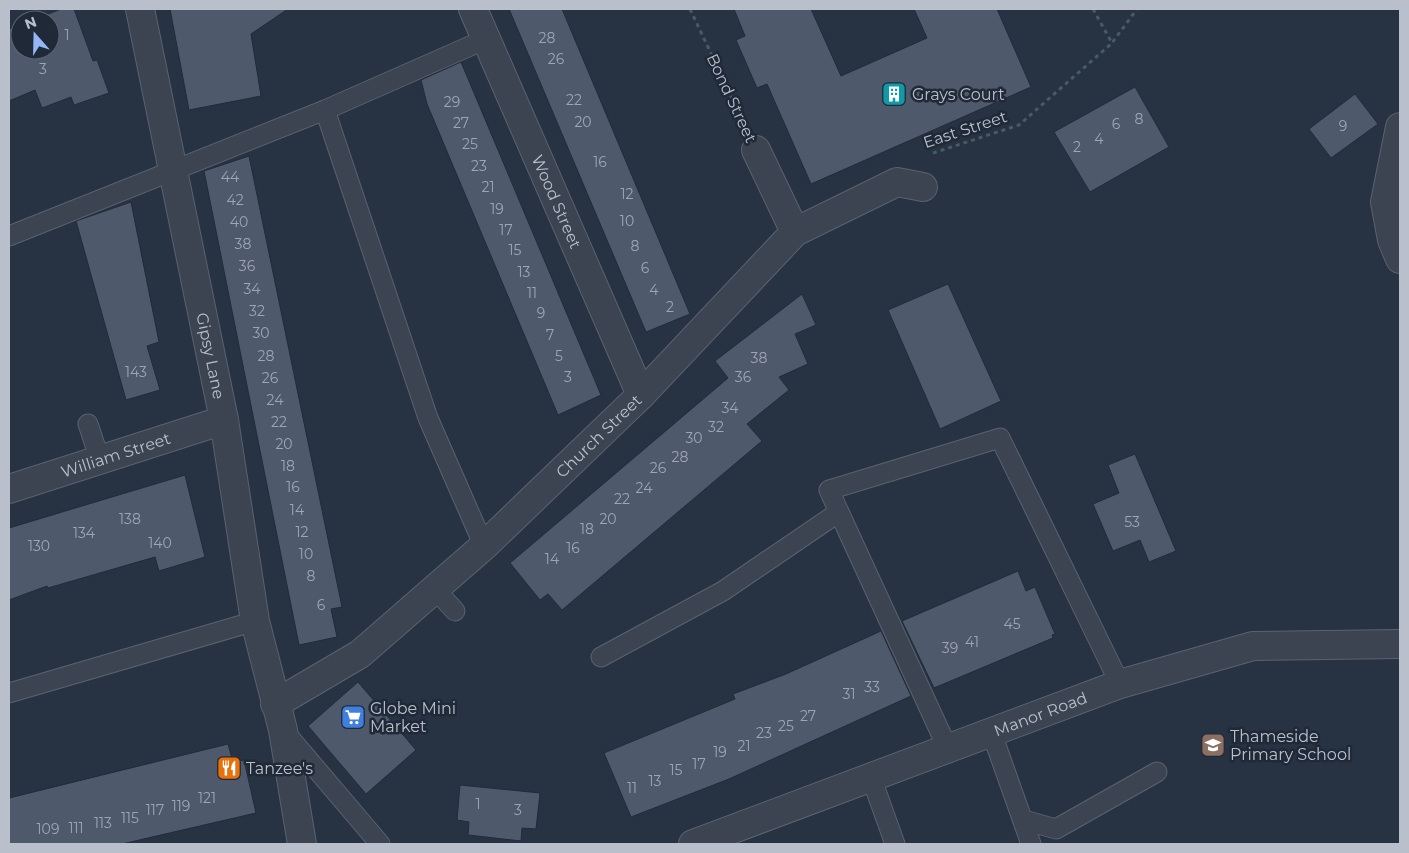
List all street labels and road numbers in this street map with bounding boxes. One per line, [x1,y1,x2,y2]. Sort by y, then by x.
street label: Bond Street [703,51,761,146]
street label: East Street [921,107,1010,152]
street label: Wood Street [528,152,585,252]
street label: Gipsy Lane [192,311,228,401]
street label: Church Street [552,390,646,482]
street label: William Street [59,429,173,482]
street label: Manor Road [991,688,1090,740]

